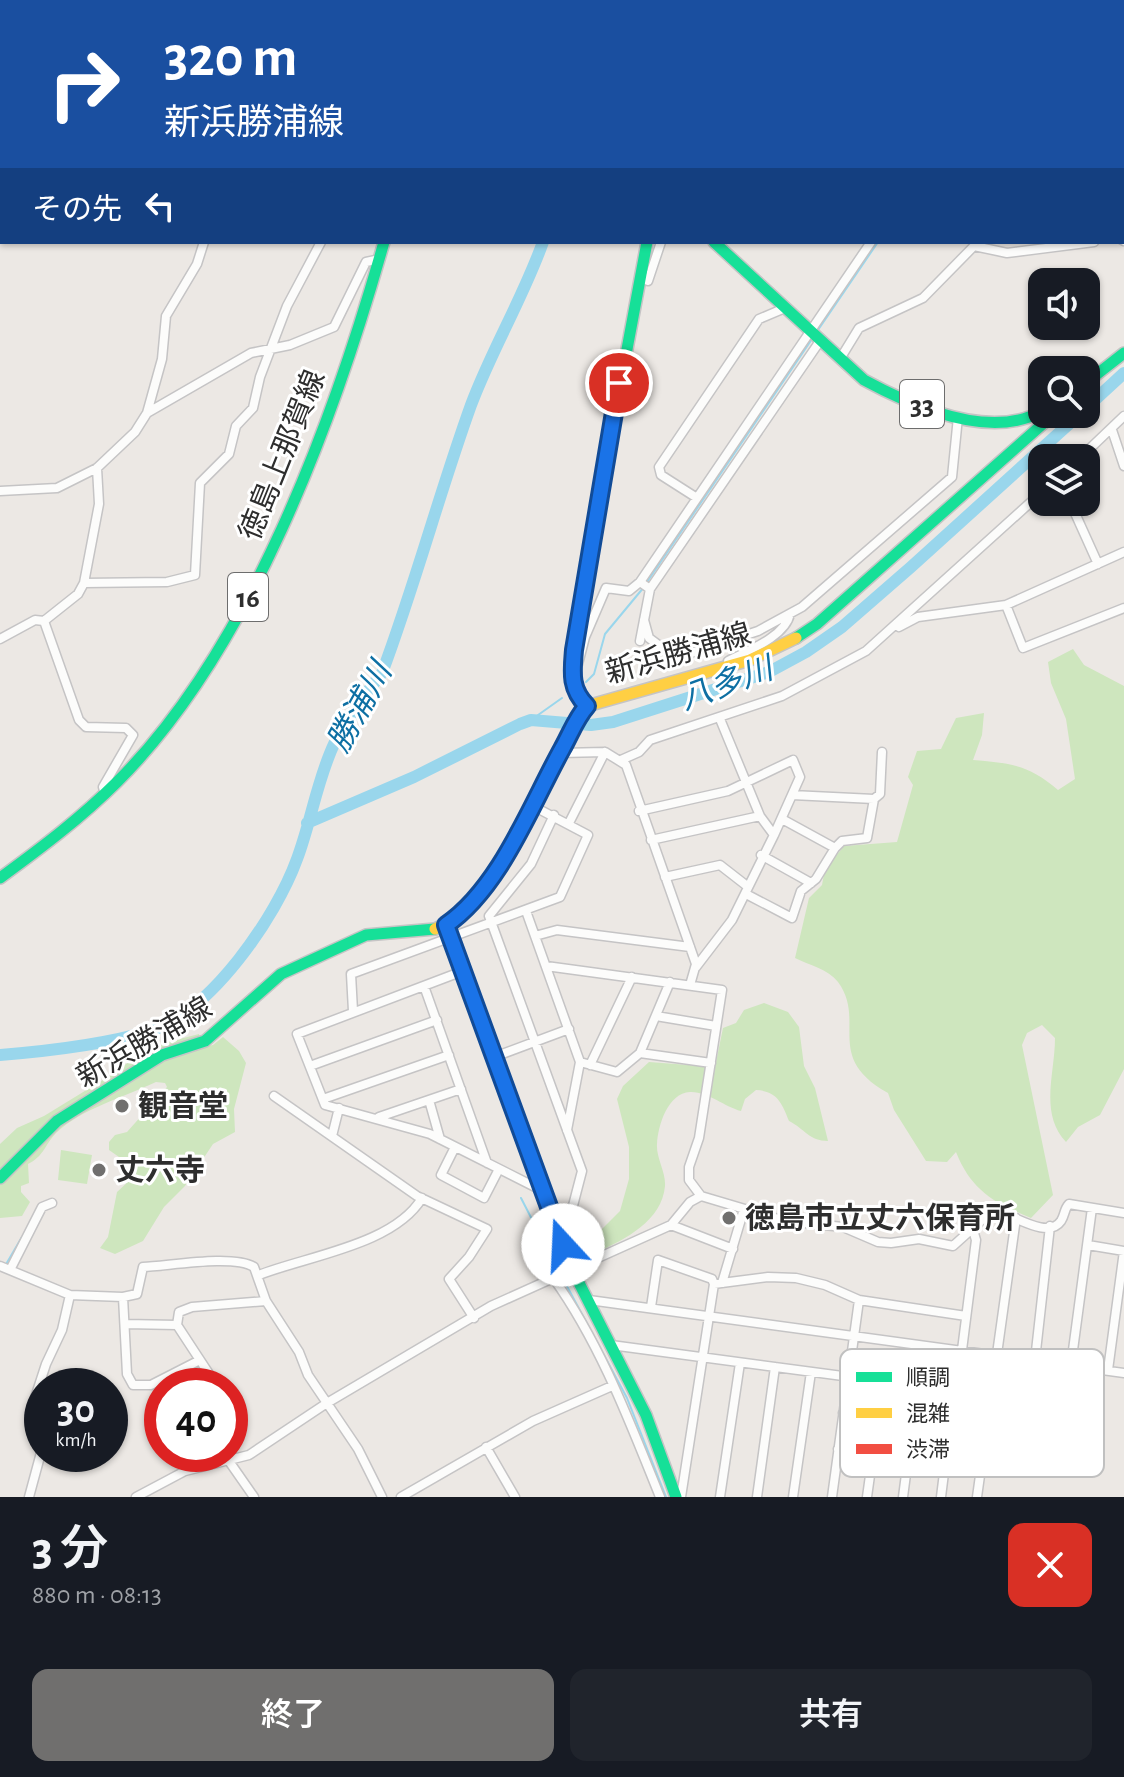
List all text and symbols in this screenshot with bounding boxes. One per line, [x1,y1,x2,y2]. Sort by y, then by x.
text: 320 m [164,30,297,86]
icon: right [32,32,136,136]
text: 新浜勝浦線 [164,105,344,141]
icon: left [138,184,182,228]
text: その先 [32,195,122,225]
map controls [1028,268,1100,516]
button: sound [1028,268,1100,340]
pin [585,349,653,417]
button: search [1028,356,1100,428]
icon: arrive [597,361,641,405]
street label: 徳島上那賀線 [233,366,331,544]
road number: 33 [900,380,944,428]
button: layers [1028,444,1100,516]
road number: 16 [228,573,268,621]
street label: 新浜勝浦線 [601,617,755,689]
water label: 八多川 [675,651,780,715]
water label: 勝浦川 [322,655,399,757]
street label: 新浜勝浦線 [71,991,217,1093]
place label: 観音堂 [138,1090,228,1122]
marker: 観音堂 [113,1097,131,1115]
place label: 丈六寺 [115,1154,205,1186]
marker: 丈六寺 [90,1161,108,1179]
place label: 徳島市立丈六保育所 [745,1202,1015,1234]
position arrow [521,1203,605,1287]
marker: 徳島市立丈六保育所 [720,1209,738,1227]
legend [840,1349,1104,1477]
text: 順調 [906,1367,950,1389]
speed limit sign: 40 [144,1368,248,1472]
text: 30 [57,1390,95,1430]
text: 混雑 [906,1402,950,1425]
text: km/h [55,1430,97,1450]
text: 渋滞 [906,1438,950,1461]
button: close [1008,1523,1092,1607]
text: 3 分 [32,1526,108,1574]
text: 880 m · 08:13 [32,1582,162,1608]
button: 終了 [32,1669,554,1761]
button: 共有 [570,1669,1092,1761]

